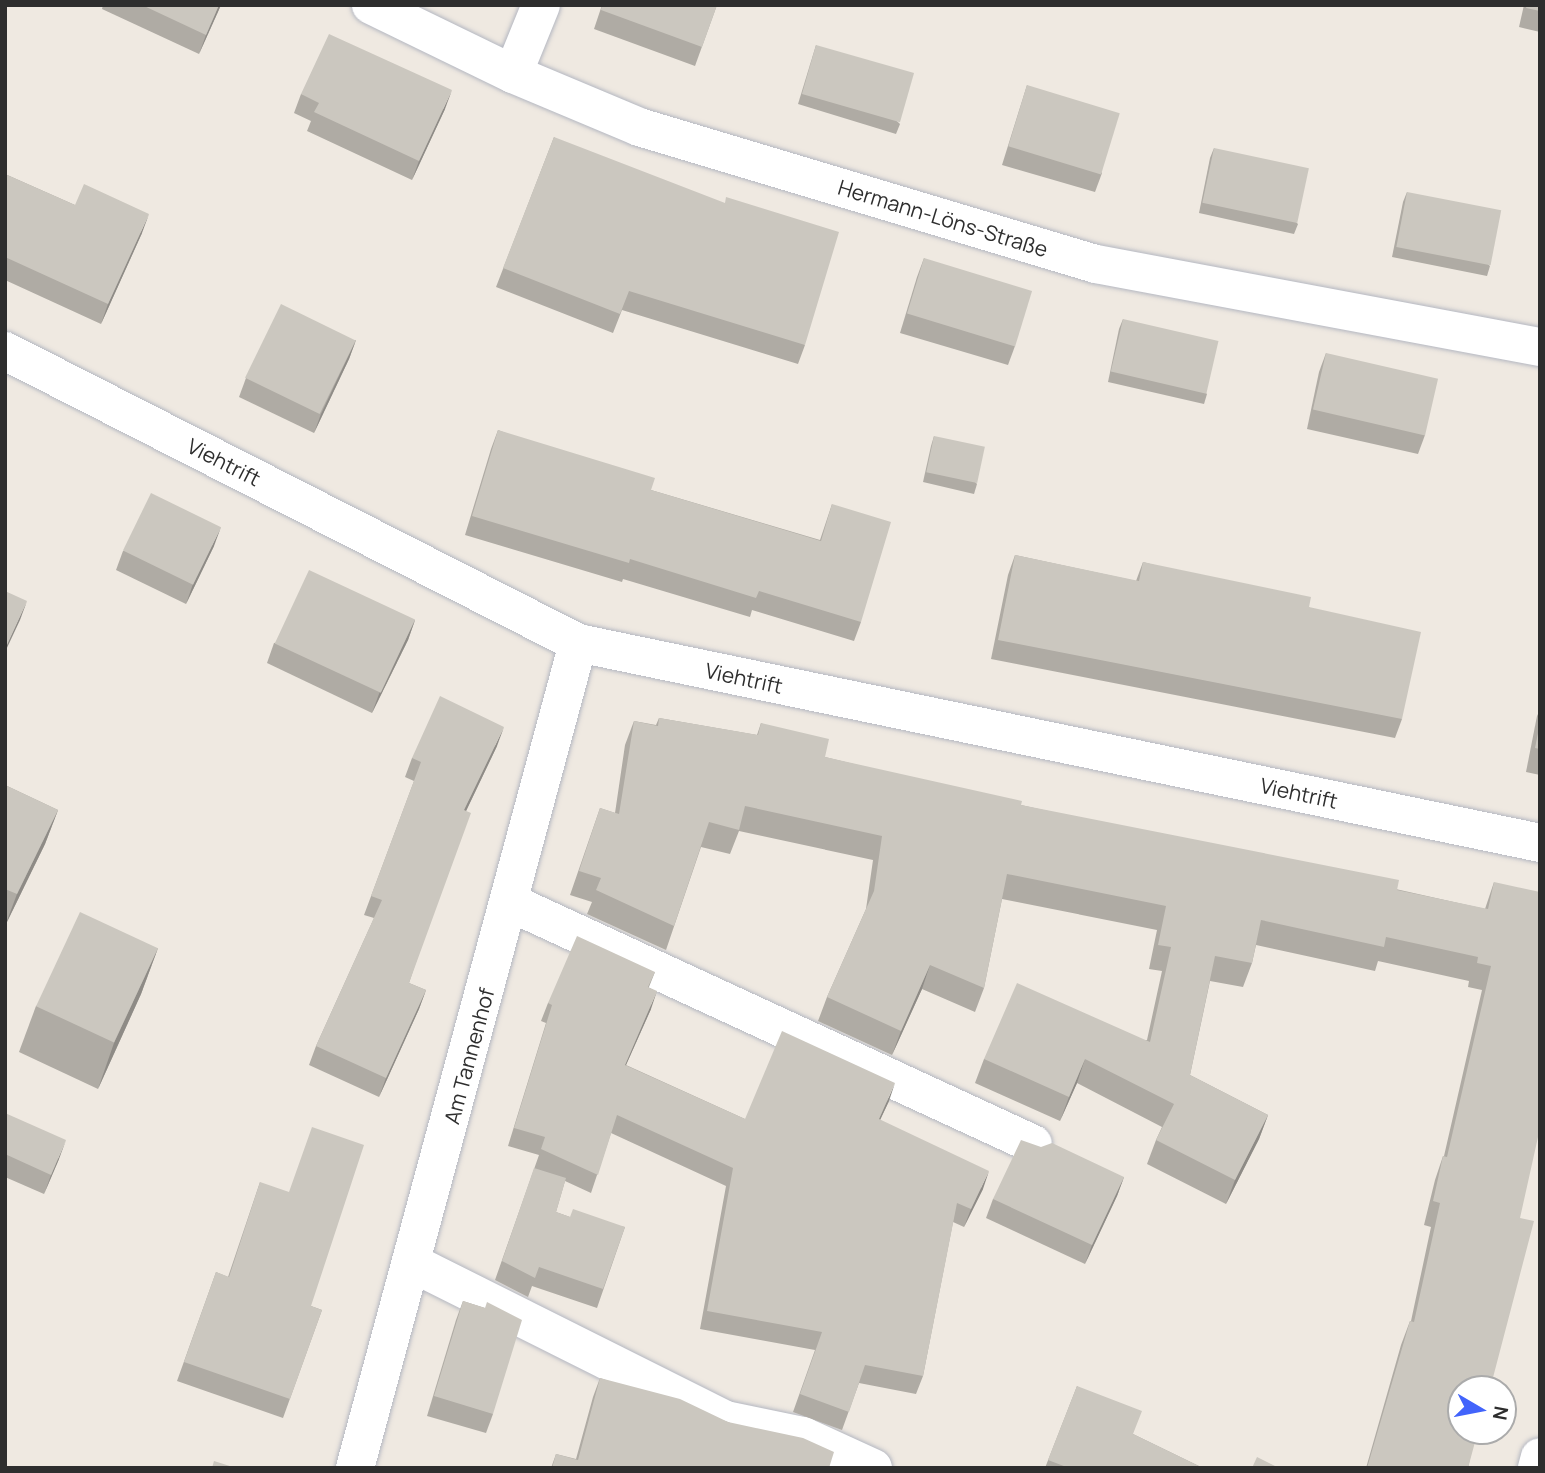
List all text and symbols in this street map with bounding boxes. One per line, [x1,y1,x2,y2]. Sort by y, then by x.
street label: Hermann-Löns-Straße [835,174,1051,262]
street label: Viehtrift [183,433,265,491]
street label: Viehtrift [703,657,785,699]
street label: Viehtrift [1258,772,1340,814]
street label: Am Tannenhof [439,985,499,1127]
north arrow [1447,1375,1517,1445]
text: N [1487,1404,1515,1422]

